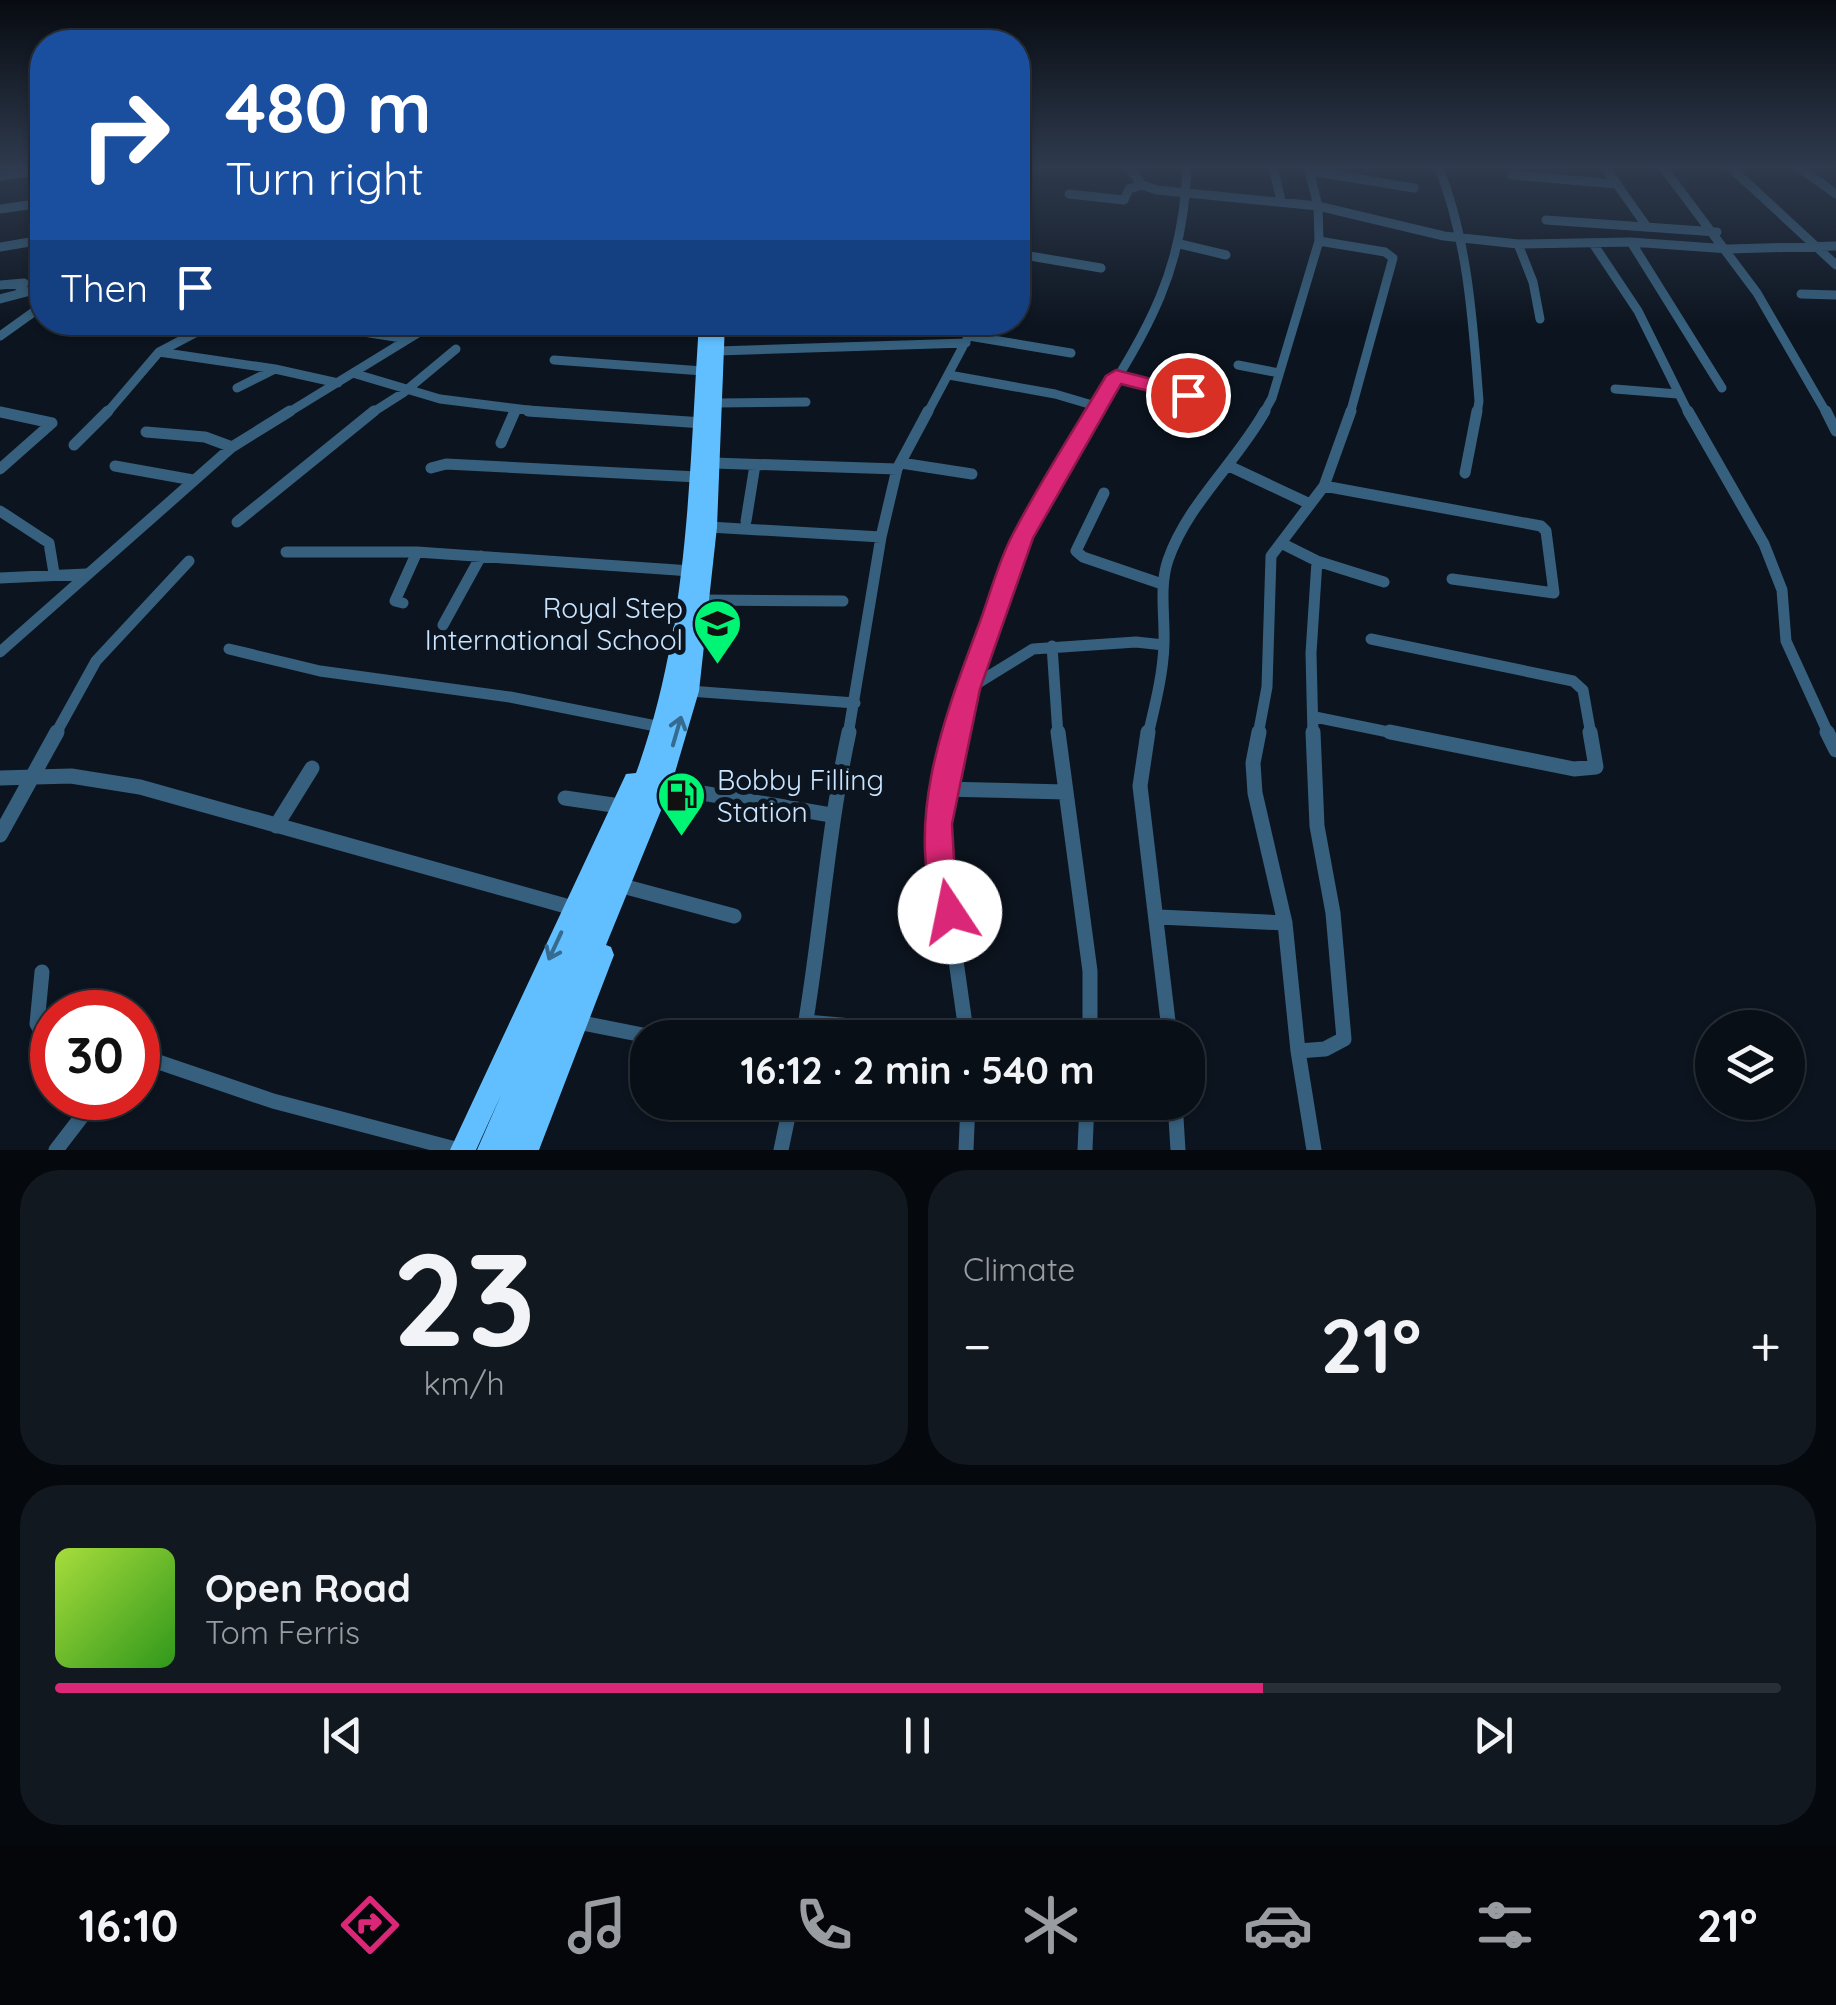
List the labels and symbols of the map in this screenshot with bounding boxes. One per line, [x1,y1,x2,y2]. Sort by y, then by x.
pin [1146,353,1231,438]
place label: Royal Step International School [425,590,683,657]
school or university icon: Royal Step International School [692,598,744,666]
one-way arrow [669,716,687,748]
place label: Bobby Filling Station [717,762,884,829]
fuel station icon: Bobby Filling Station [656,770,708,838]
position arrow [898,860,1002,964]
one-way arrow [545,930,563,961]
speed limit sign: 30 [30,990,160,1120]

